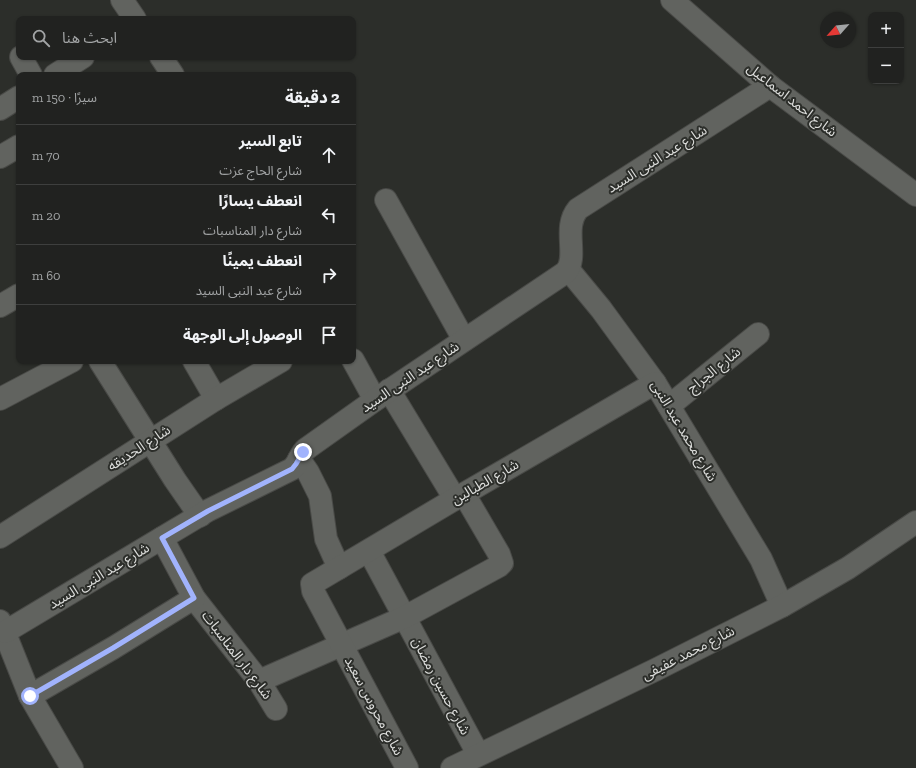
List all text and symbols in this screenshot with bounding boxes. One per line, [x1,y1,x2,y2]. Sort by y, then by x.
north arrow [820,12,856,48]
map controls [868,12,904,84]
button: + [868,12,904,48]
search box [16,16,356,60]
icon: search [30,27,52,49]
text: ابحث هنا [62,29,117,47]
button: − [868,48,904,84]
street label: شارع احمد اسماعيل [742,60,840,142]
text: 2 دقيقة [285,87,340,107]
text: سيرًا · 150 m [32,90,97,105]
street label: شارع عبد النبى السيد [604,121,711,198]
text: تابع السير [239,132,302,150]
icon: ahead [318,144,340,166]
text: 70 m [32,148,60,163]
text: شارع الحاج عزت [219,163,302,178]
text: انعطف يسارًا [219,192,302,210]
icon: left [318,204,340,226]
text: 20 m [32,208,60,223]
text: شارع دار المناسبات [203,223,302,238]
text: انعطف يمينًا [222,252,302,270]
icon: right [318,264,340,286]
text: 60 m [32,268,61,283]
text: شارع عبد النبى السيد [196,283,302,298]
icon: arrive [318,324,340,346]
text: الوصول إلى الوجهة [183,326,302,344]
street label: شارع عبد النبى السيد [358,338,463,418]
street label: شارع الجراج [684,343,745,398]
street label: شارع محمد عبد النبى [645,377,721,486]
street label: شارع الحديقه [104,421,175,476]
route end [294,443,312,461]
street label: شارع الطبالين [448,456,523,510]
street label: شارع عبد النبى السيد [46,539,154,614]
street label: شارع دار المناسبات [197,607,276,704]
street label: شارع محمد عفيفى [639,622,738,685]
street label: شارع حسين رمضان [406,634,474,739]
street label: شارع محروس سعيد [339,654,407,759]
route start [21,687,39,705]

